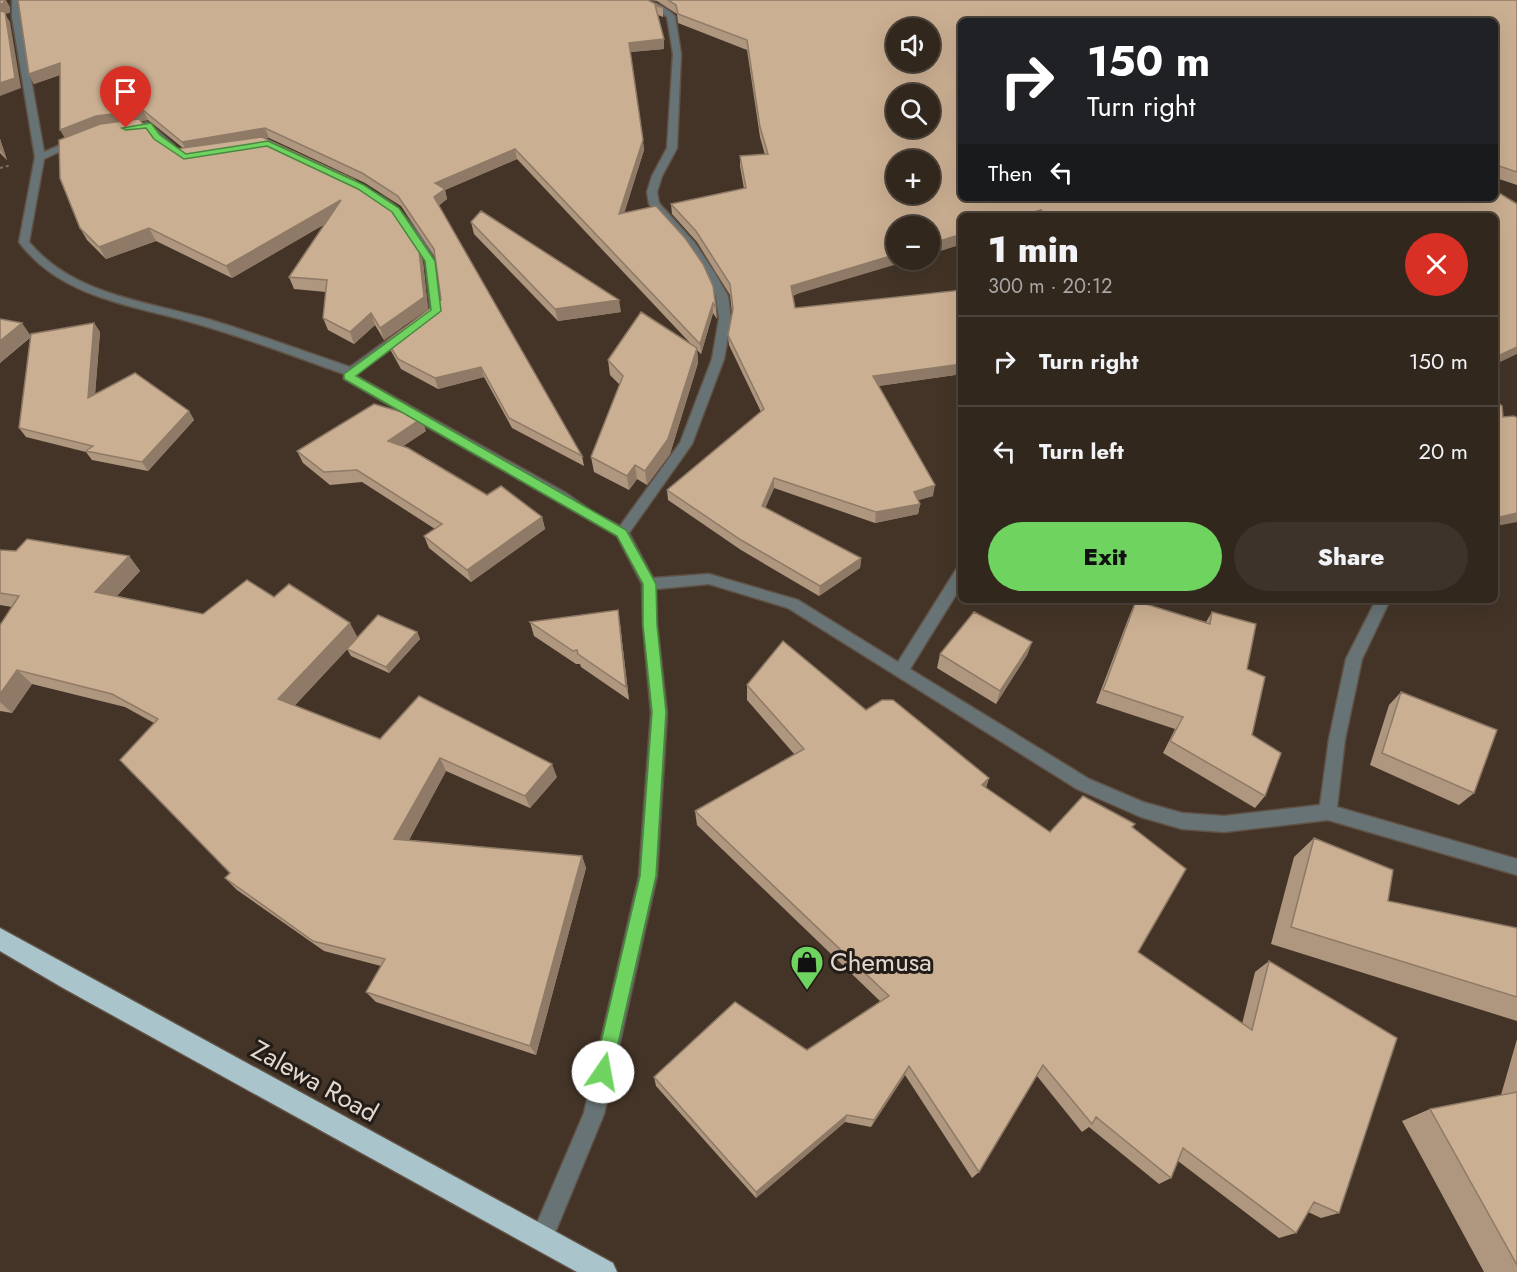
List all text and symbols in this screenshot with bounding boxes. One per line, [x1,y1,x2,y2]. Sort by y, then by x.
map controls [886,18,940,270]
button: sound [886,18,940,72]
text: 150 m [1087,31,1210,92]
icon: right [988,42,1066,120]
pin [100,66,151,128]
icon: arrive [109,75,142,108]
button: search [886,84,940,138]
text: Turn right [1087,87,1195,126]
button: + [886,150,940,204]
icon: left [1045,156,1078,189]
text: Then [988,157,1033,189]
button: − [886,216,940,270]
text: 1 min [988,223,1079,275]
button: close [1405,233,1468,296]
text: 300 m · 20:12 [988,272,1112,301]
icon: right [988,345,1021,378]
text: Turn right [1039,345,1139,377]
text: 150 m [1409,345,1468,377]
icon: left [988,435,1021,468]
text: Turn left [1039,435,1124,467]
text: 20 m [1419,435,1468,467]
button: Exit [988,522,1222,591]
button: Share [1234,522,1468,591]
place label: Chemusa [830,943,932,981]
shop icon: Chemusa [789,944,825,991]
street label: Zalewa Road [245,1031,385,1131]
position arrow [571,1040,635,1104]

